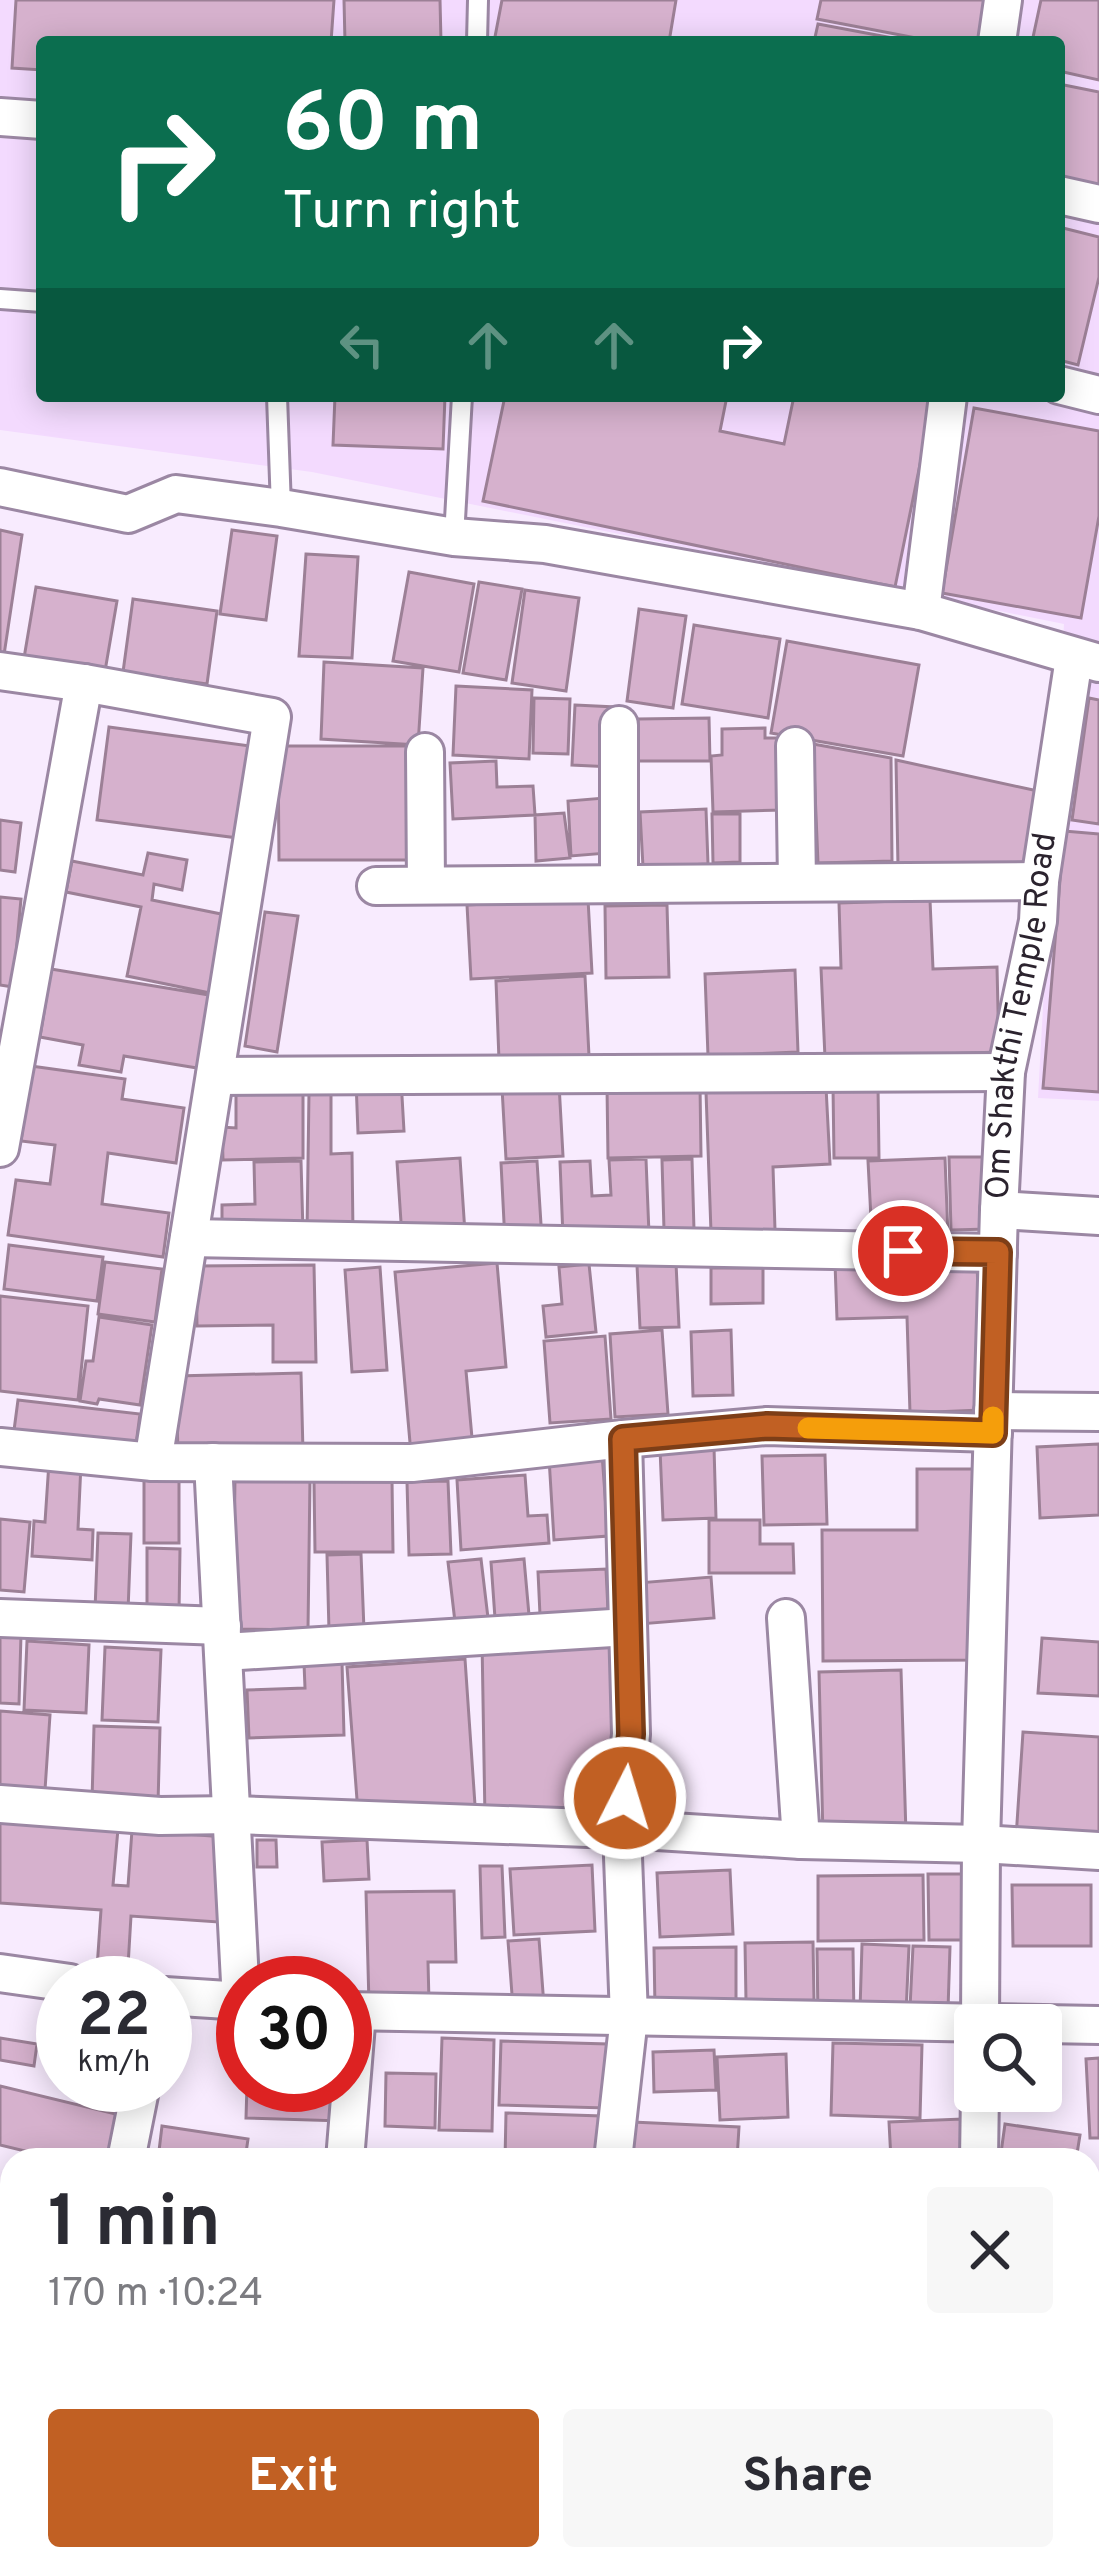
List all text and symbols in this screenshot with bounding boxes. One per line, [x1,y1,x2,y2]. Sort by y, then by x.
text: 60 m [282,75,483,181]
icon: right [84,84,240,240]
text: Turn right [282,179,521,248]
icon: left [329,312,395,378]
icon: ahead [455,312,521,378]
icon: ahead [581,312,647,378]
icon: right [707,312,773,378]
street label: Om Shakthi Temple Road [979,830,1068,1200]
pin [852,1200,954,1302]
icon: arrive [870,1218,936,1284]
position arrow [562,1735,688,1861]
speed limit sign: 30 [216,1956,372,2112]
text: 22 [77,1981,151,2057]
map controls [954,2004,1062,2112]
button: search [954,2004,1062,2112]
text: km/h [78,2045,150,2082]
text: 1 min [48,2180,221,2272]
button: close [927,2187,1053,2313]
text: 170 m · 10:24 [48,2271,263,2320]
button: Exit [48,2409,539,2547]
button: Share [563,2409,1053,2547]

